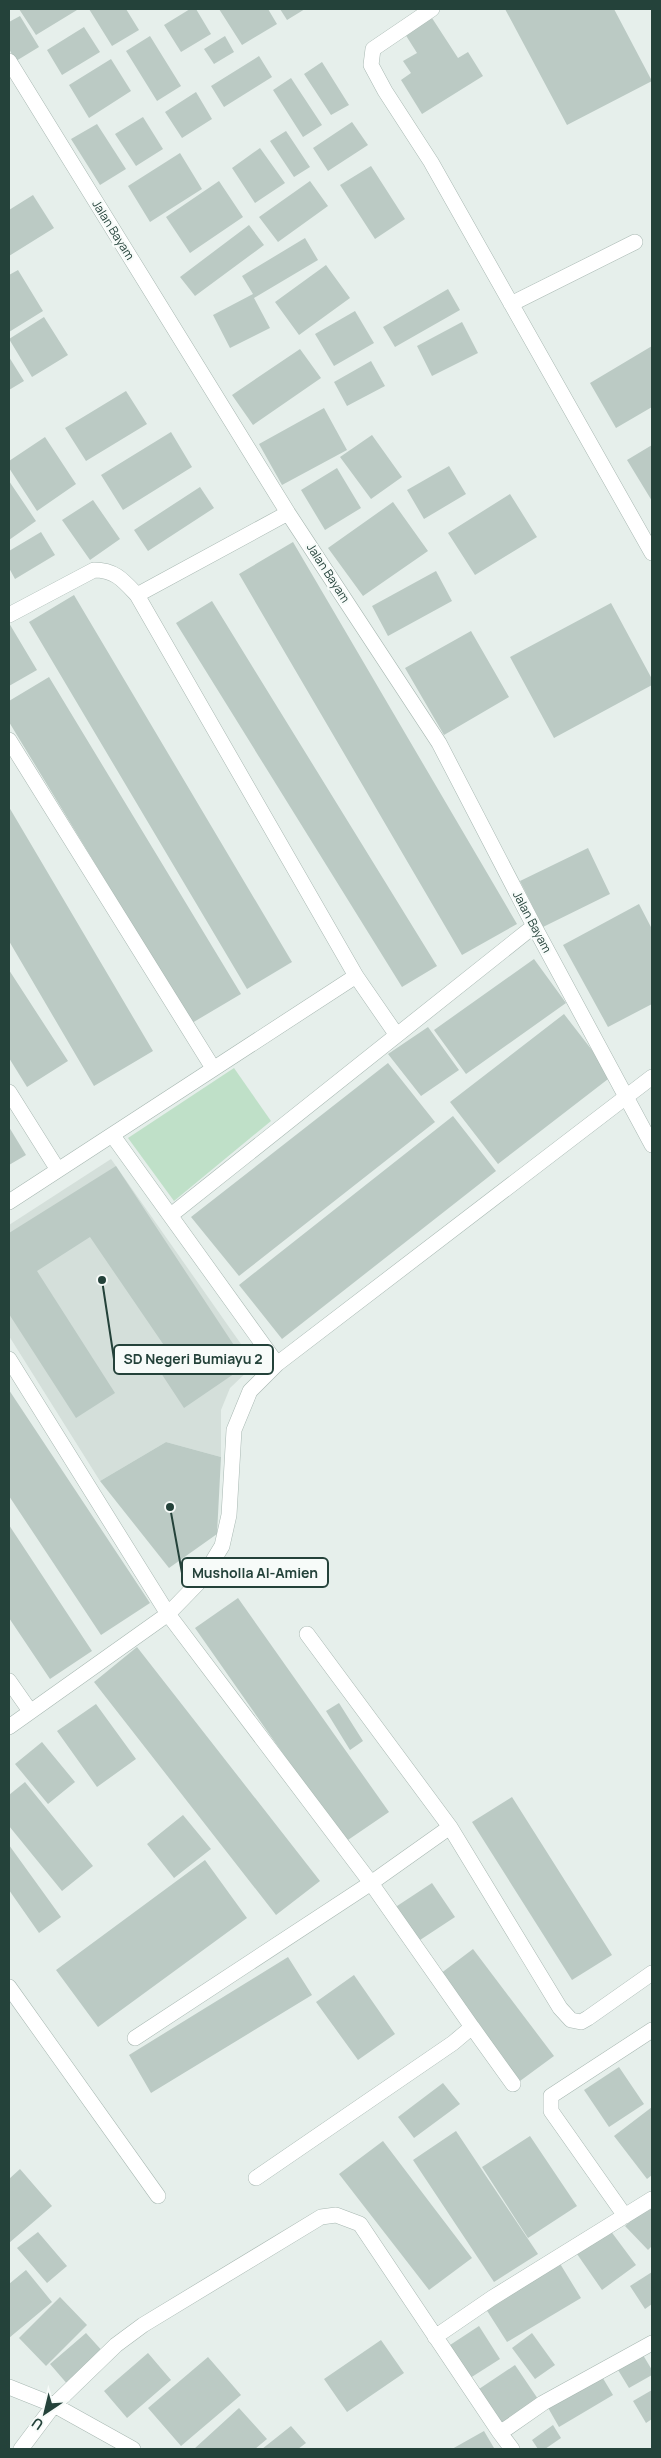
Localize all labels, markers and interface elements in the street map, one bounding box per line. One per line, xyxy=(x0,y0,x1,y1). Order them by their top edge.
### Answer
street label: Jalan Bayam xyxy=(88,196,139,263)
street label: Jalan Bayam xyxy=(303,540,354,606)
street label: Jalan Bayam xyxy=(509,888,556,956)
callout: SD Negeri Bumiayu 2 xyxy=(114,1345,273,1374)
text: SD Negeri Bumiayu 2 xyxy=(123,1349,263,1368)
callout: Musholla Al-Amien xyxy=(182,1558,328,1587)
text: Musholla Al-Amien xyxy=(192,1563,318,1582)
north arrow xyxy=(20,2388,70,2438)
text: U xyxy=(28,2413,47,2435)

